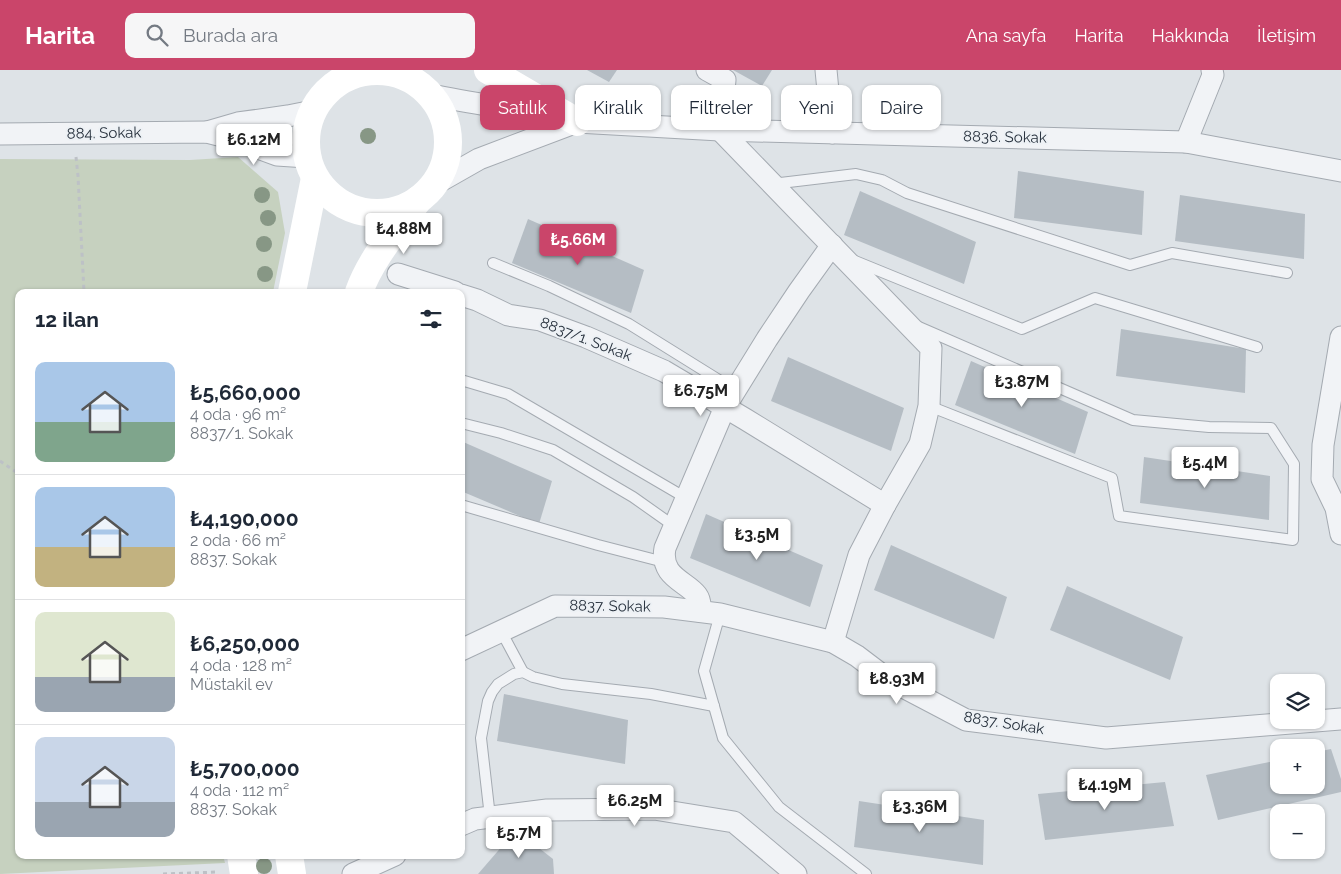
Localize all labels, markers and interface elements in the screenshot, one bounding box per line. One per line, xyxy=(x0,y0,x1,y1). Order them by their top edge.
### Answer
search box xyxy=(125,13,475,58)
text: Harita xyxy=(25,21,95,50)
icon: search xyxy=(143,21,171,49)
text: Burada ara xyxy=(183,24,278,46)
text: Ana sayfa xyxy=(966,25,1046,46)
text: Harita xyxy=(1074,25,1124,46)
text: Hakkında xyxy=(1152,25,1229,46)
text: İletişim xyxy=(1257,25,1316,46)
chip: Satılık xyxy=(480,85,565,130)
chip: Kiralık xyxy=(575,85,661,130)
chip: Filtreler xyxy=(671,85,771,130)
chip: Yeni xyxy=(781,85,852,130)
chip: Daire xyxy=(862,85,941,130)
street label: 884. Sokak xyxy=(66,123,142,143)
pin: ₺6.12M xyxy=(213,124,295,166)
street label: 8836. Sokak xyxy=(963,127,1047,147)
text: ₺6.12M xyxy=(227,130,281,149)
pin: ₺4.88M xyxy=(363,212,445,255)
text: ₺4.88M xyxy=(376,219,432,238)
pin: ₺5.66M xyxy=(537,224,619,266)
text: ₺5.66M xyxy=(550,230,606,249)
icon: filters xyxy=(417,305,445,333)
text: 12 ilan xyxy=(35,307,99,332)
street label: 8837/1. Sokak xyxy=(538,313,634,365)
pin: ₺3.87M xyxy=(981,366,1063,408)
text: ₺3.87M xyxy=(995,372,1049,391)
pin: ₺6.75M xyxy=(660,374,742,417)
text: ₺5,660,000 xyxy=(190,380,301,405)
text: ₺6.75M xyxy=(674,381,728,400)
icon: home xyxy=(75,382,135,442)
text: 4 oda · 96 m² xyxy=(190,405,286,424)
text: 8837/1. Sokak xyxy=(190,424,293,443)
pin: ₺5.4M xyxy=(1170,446,1240,489)
text: ₺5.4M xyxy=(1183,453,1227,472)
text: ₺4,190,000 xyxy=(190,506,299,531)
icon: home xyxy=(75,507,135,567)
pin: ₺3.5M xyxy=(722,518,792,561)
text: ₺3.5M xyxy=(735,525,779,544)
text: 2 oda · 66 m² xyxy=(190,531,286,550)
text: 8837. Sokak xyxy=(190,550,277,569)
street label: 8837. Sokak xyxy=(569,596,651,616)
text: ₺6,250,000 xyxy=(190,631,300,656)
icon: home xyxy=(75,632,135,692)
text: 4 oda · 128 m² xyxy=(190,656,292,675)
pin: ₺8.93M xyxy=(856,662,938,705)
text: ₺8.93M xyxy=(870,669,924,688)
map controls xyxy=(1270,674,1325,859)
button: layers xyxy=(1270,674,1325,729)
text: Müstakil ev xyxy=(190,675,273,694)
street label: 8837. Sokak xyxy=(962,708,1046,738)
button: + xyxy=(1270,739,1325,794)
text: ₺5,700,000 xyxy=(190,756,300,781)
icon: home xyxy=(75,757,135,817)
pin: ₺4.19M xyxy=(1064,768,1146,811)
text: ₺4.19M xyxy=(1078,775,1132,794)
text: 4 oda · 112 m² xyxy=(190,781,289,800)
pin: ₺6.25M xyxy=(594,784,676,827)
pin: ₺3.36M xyxy=(879,790,961,833)
text: ₺6.25M xyxy=(608,791,662,810)
text: ₺3.36M xyxy=(893,797,947,816)
text: 8837. Sokak xyxy=(190,800,277,819)
button: − xyxy=(1270,804,1325,859)
pin: ₺5.7M xyxy=(484,816,554,859)
text: ₺5.7M xyxy=(497,823,541,842)

